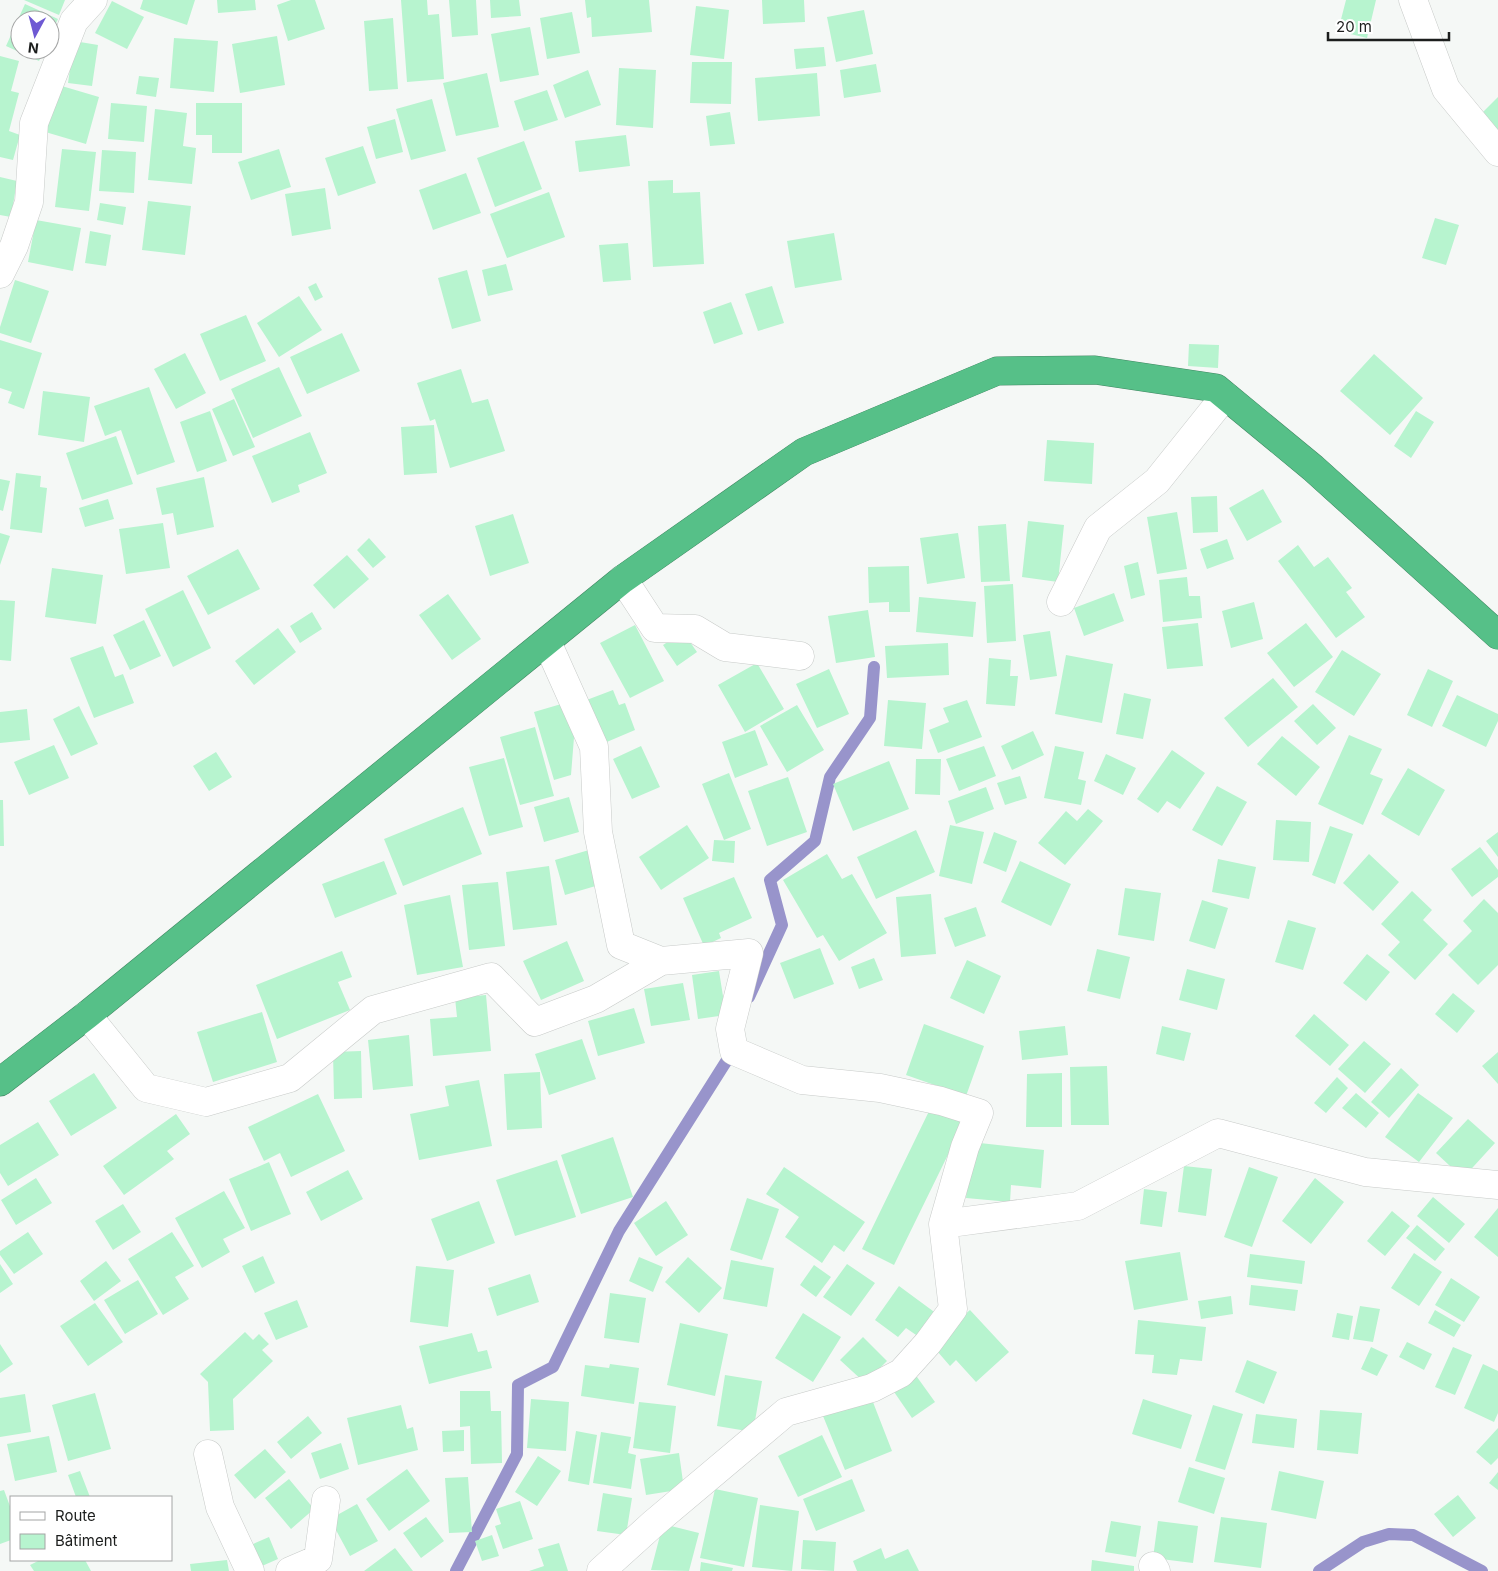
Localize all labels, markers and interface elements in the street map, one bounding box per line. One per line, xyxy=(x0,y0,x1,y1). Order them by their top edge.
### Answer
north arrow xyxy=(10,10,60,60)
scale bar xyxy=(1328,10,1449,42)
text: 20 m xyxy=(1336,17,1372,36)
text: N xyxy=(27,39,40,57)
legend xyxy=(10,1496,172,1561)
text: Route xyxy=(55,1506,96,1525)
text: Bâtiment xyxy=(55,1531,118,1550)

